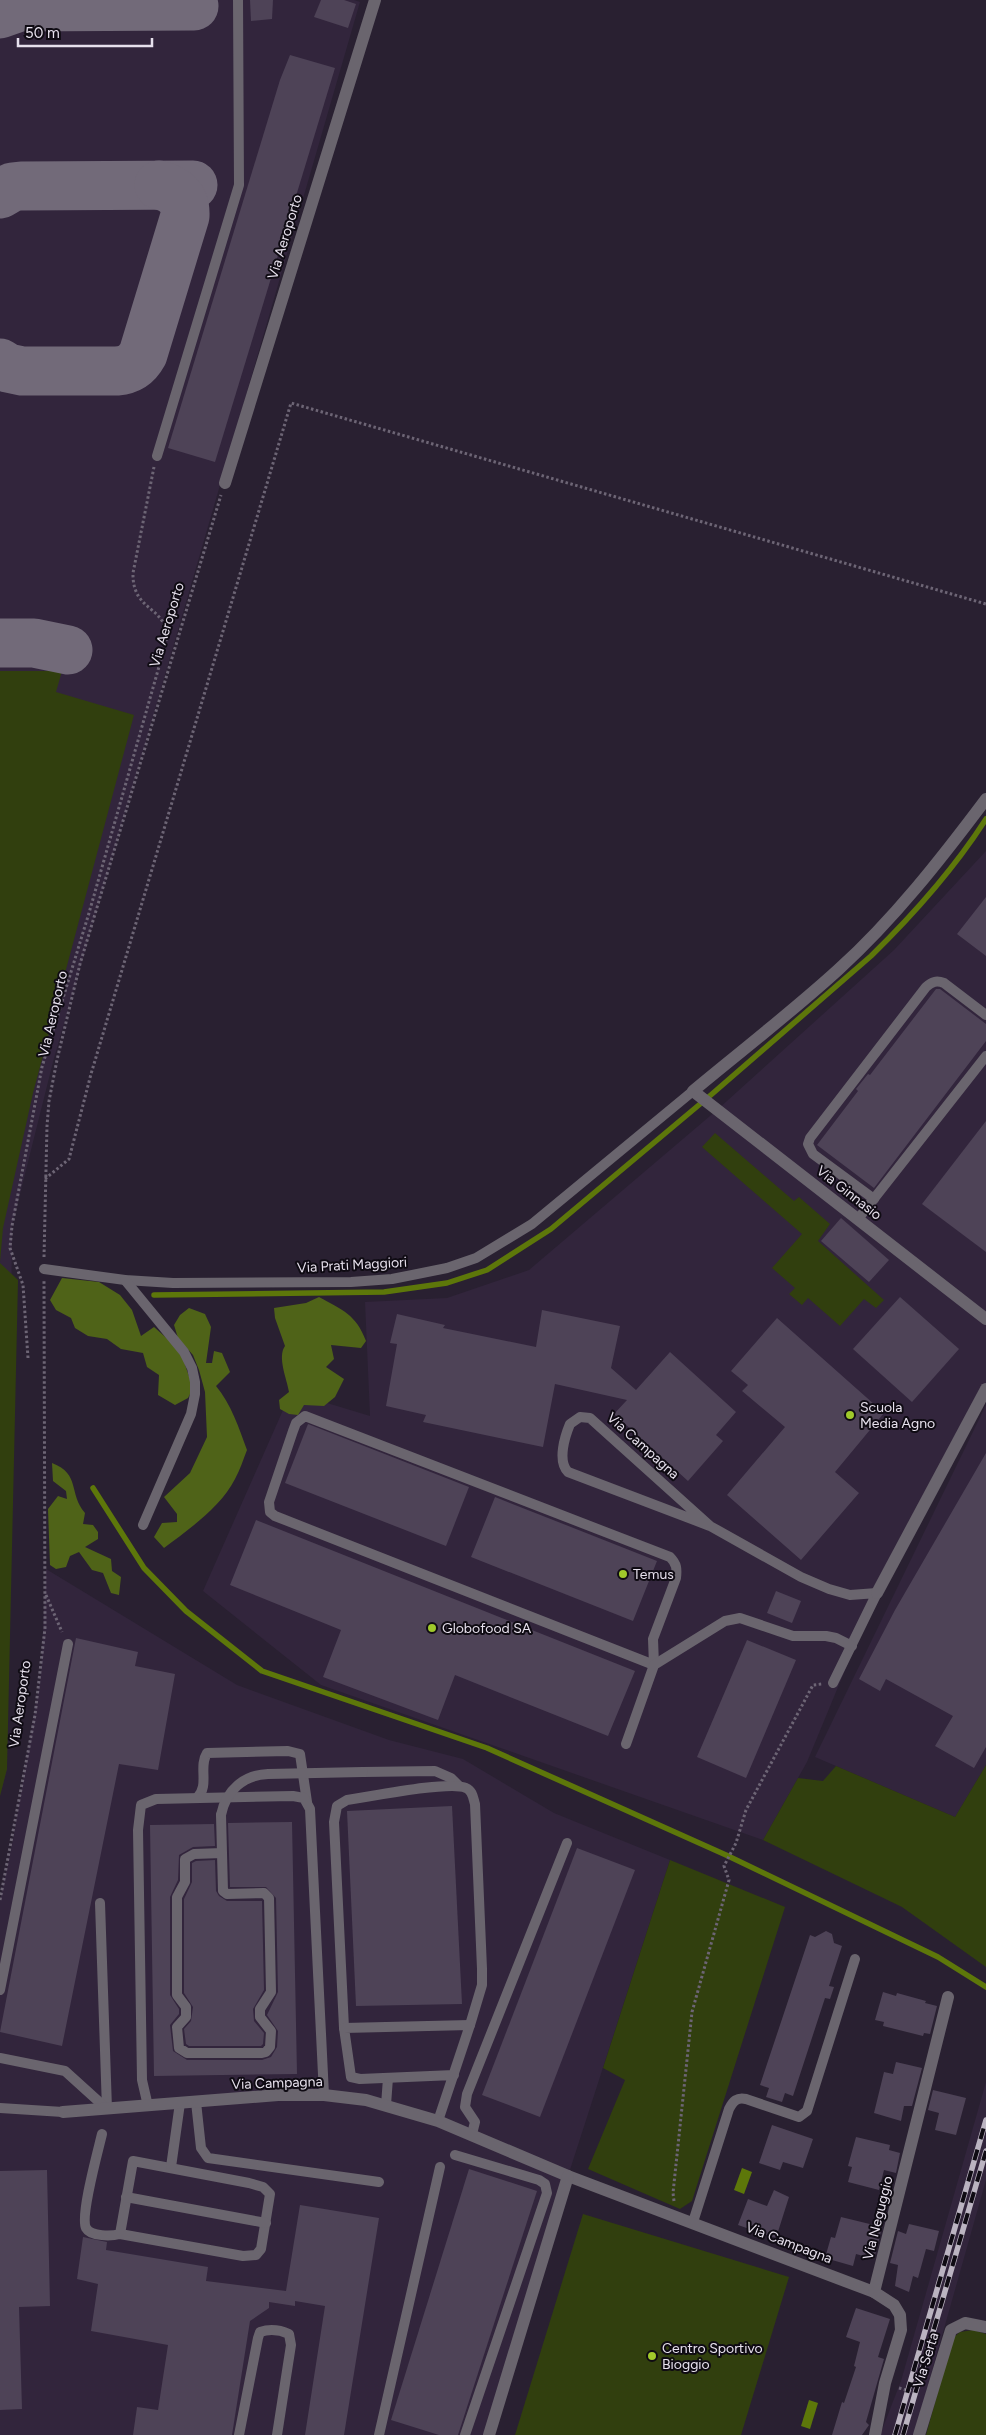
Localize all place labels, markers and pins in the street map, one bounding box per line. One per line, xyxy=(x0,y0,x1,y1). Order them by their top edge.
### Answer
place label: Scuola Media Agno xyxy=(860,1399,935,1432)
marker: Scuola Media Agno xyxy=(844,1409,856,1421)
place label: Temus xyxy=(633,1566,674,1583)
marker: Temus xyxy=(617,1568,629,1580)
place label: Globofood SA xyxy=(442,1620,532,1637)
marker: Globofood SA xyxy=(426,1622,438,1634)
place label: Centro Sportivo Bioggio xyxy=(662,2340,763,2373)
marker: Centro Sportivo Bioggio xyxy=(646,2350,658,2362)

